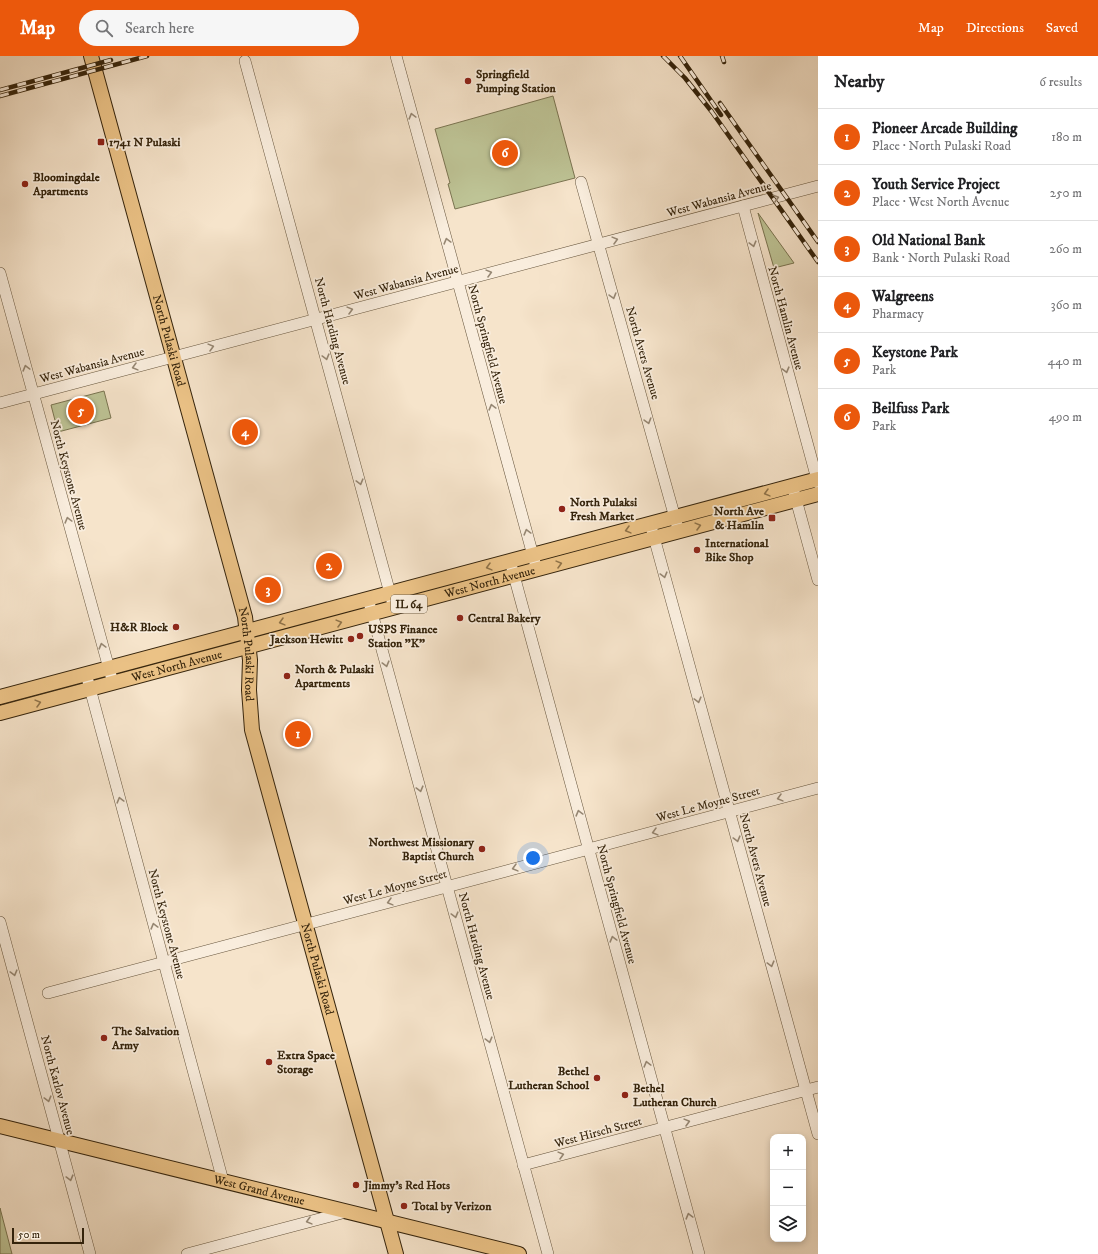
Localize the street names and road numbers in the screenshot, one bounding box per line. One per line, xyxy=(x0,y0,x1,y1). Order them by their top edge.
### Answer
street label: West Wabansia Avenue xyxy=(664,178,773,221)
street label: West Wabansia Avenue xyxy=(351,261,460,304)
street label: North Hamlin Avenue xyxy=(764,265,807,372)
street label: North Harding Avenue xyxy=(311,276,354,386)
street label: North Springfield Avenue xyxy=(464,283,511,406)
street label: North Pulaski Road xyxy=(149,293,188,388)
street label: North Avers Avenue xyxy=(622,305,663,401)
street label: West Wabansia Avenue xyxy=(37,344,146,387)
street label: North Keystone Avenue xyxy=(47,418,90,532)
street label: West North Avenue xyxy=(442,563,537,602)
road number: IL 64 xyxy=(391,595,427,613)
street label: North Pulaski Road xyxy=(235,605,257,702)
street label: West North Avenue xyxy=(129,647,224,686)
street label: West Le Moyne Street xyxy=(654,783,762,826)
street label: North Avers Avenue xyxy=(736,812,775,908)
street label: North Springfield Avenue xyxy=(593,843,640,966)
street label: West Le Moyne Street xyxy=(341,866,449,909)
street label: North Keystone Avenue xyxy=(145,867,188,981)
street label: North Harding Avenue xyxy=(455,891,498,1001)
street label: North Pulaski Road xyxy=(297,921,337,1017)
street label: North Karlov Avenue xyxy=(37,1034,78,1137)
street label: West Hirsch Street xyxy=(552,1114,644,1152)
street label: West Grand Avenue xyxy=(211,1172,306,1209)

